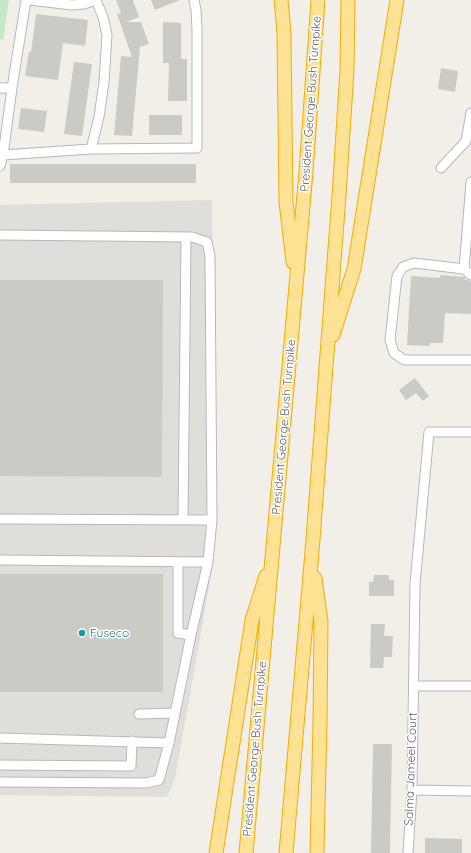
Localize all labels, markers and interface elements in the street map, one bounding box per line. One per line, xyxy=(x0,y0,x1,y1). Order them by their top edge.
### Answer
street label: President George Bush Turnpike xyxy=(298,16,324,192)
street label: President George Bush Turnpike xyxy=(269,339,299,515)
place label: Fuseco xyxy=(90,626,129,640)
marker: Fuseco xyxy=(77,628,87,638)
street label: President George Bush Turnpike xyxy=(240,661,270,837)
street label: Salma Jameel Court xyxy=(402,712,420,826)

